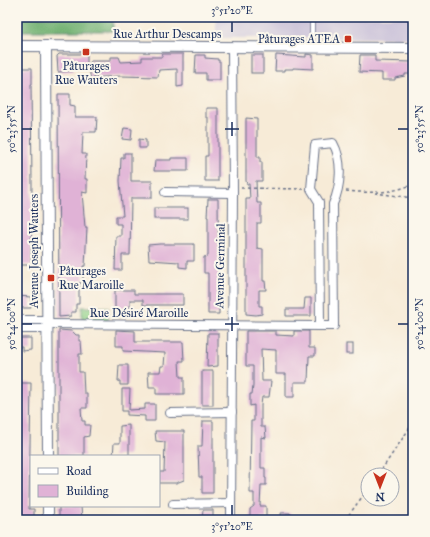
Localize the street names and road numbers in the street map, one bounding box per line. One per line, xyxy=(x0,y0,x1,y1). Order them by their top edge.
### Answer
street label: Rue Arthur Descamps xyxy=(113,27,221,41)
street label: Avenue Joseph Wauters xyxy=(27,194,42,309)
street label: Avenue Germinal xyxy=(212,223,228,310)
street label: Rue Désiré Maroille xyxy=(89,306,189,320)

